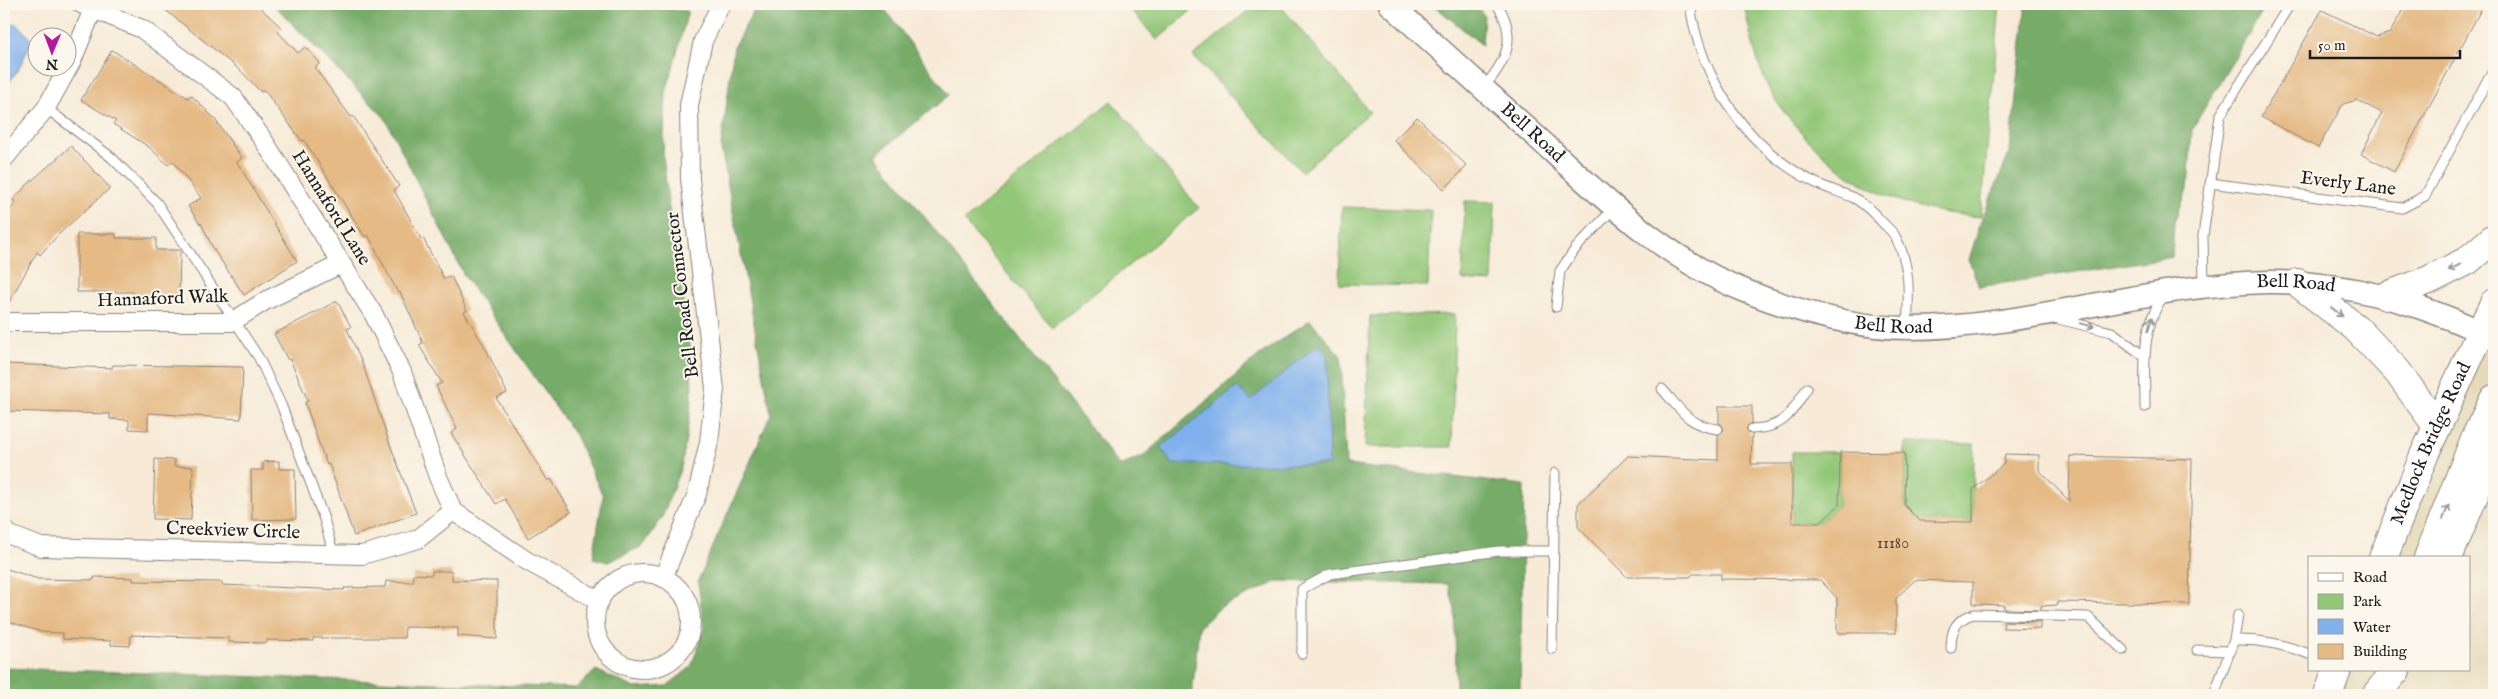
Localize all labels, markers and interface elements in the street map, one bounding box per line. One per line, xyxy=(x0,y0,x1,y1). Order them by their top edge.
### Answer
north arrow xyxy=(28,28,78,78)
scale bar xyxy=(2310,28,2460,60)
text: 50 m xyxy=(2318,36,2346,55)
text: N xyxy=(46,55,59,73)
street label: Bell Road xyxy=(1495,98,1570,169)
street label: Hannaford Lane xyxy=(286,146,376,270)
street label: Everly Lane xyxy=(2299,166,2397,202)
street label: Bell Road Connector xyxy=(661,210,705,380)
one-way arrow xyxy=(2448,262,2463,272)
street label: Bell Road xyxy=(2256,270,2338,299)
street label: Hannaford Walk xyxy=(97,285,230,313)
one-way arrow xyxy=(2330,307,2344,317)
street label: Bell Road xyxy=(1852,311,1934,340)
one-way arrow xyxy=(2146,316,2156,332)
one-way arrow xyxy=(2078,321,2094,330)
street label: Medlock Bridge Road xyxy=(2385,358,2477,529)
one-way arrow xyxy=(2442,505,2451,521)
street label: Creekview Circle xyxy=(165,517,301,545)
house number: 11180 xyxy=(1877,534,1909,554)
legend xyxy=(2308,556,2470,672)
text: Road xyxy=(2353,568,2388,587)
text: Park xyxy=(2353,592,2383,611)
text: Water xyxy=(2353,618,2391,637)
text: Building xyxy=(2353,642,2408,661)

